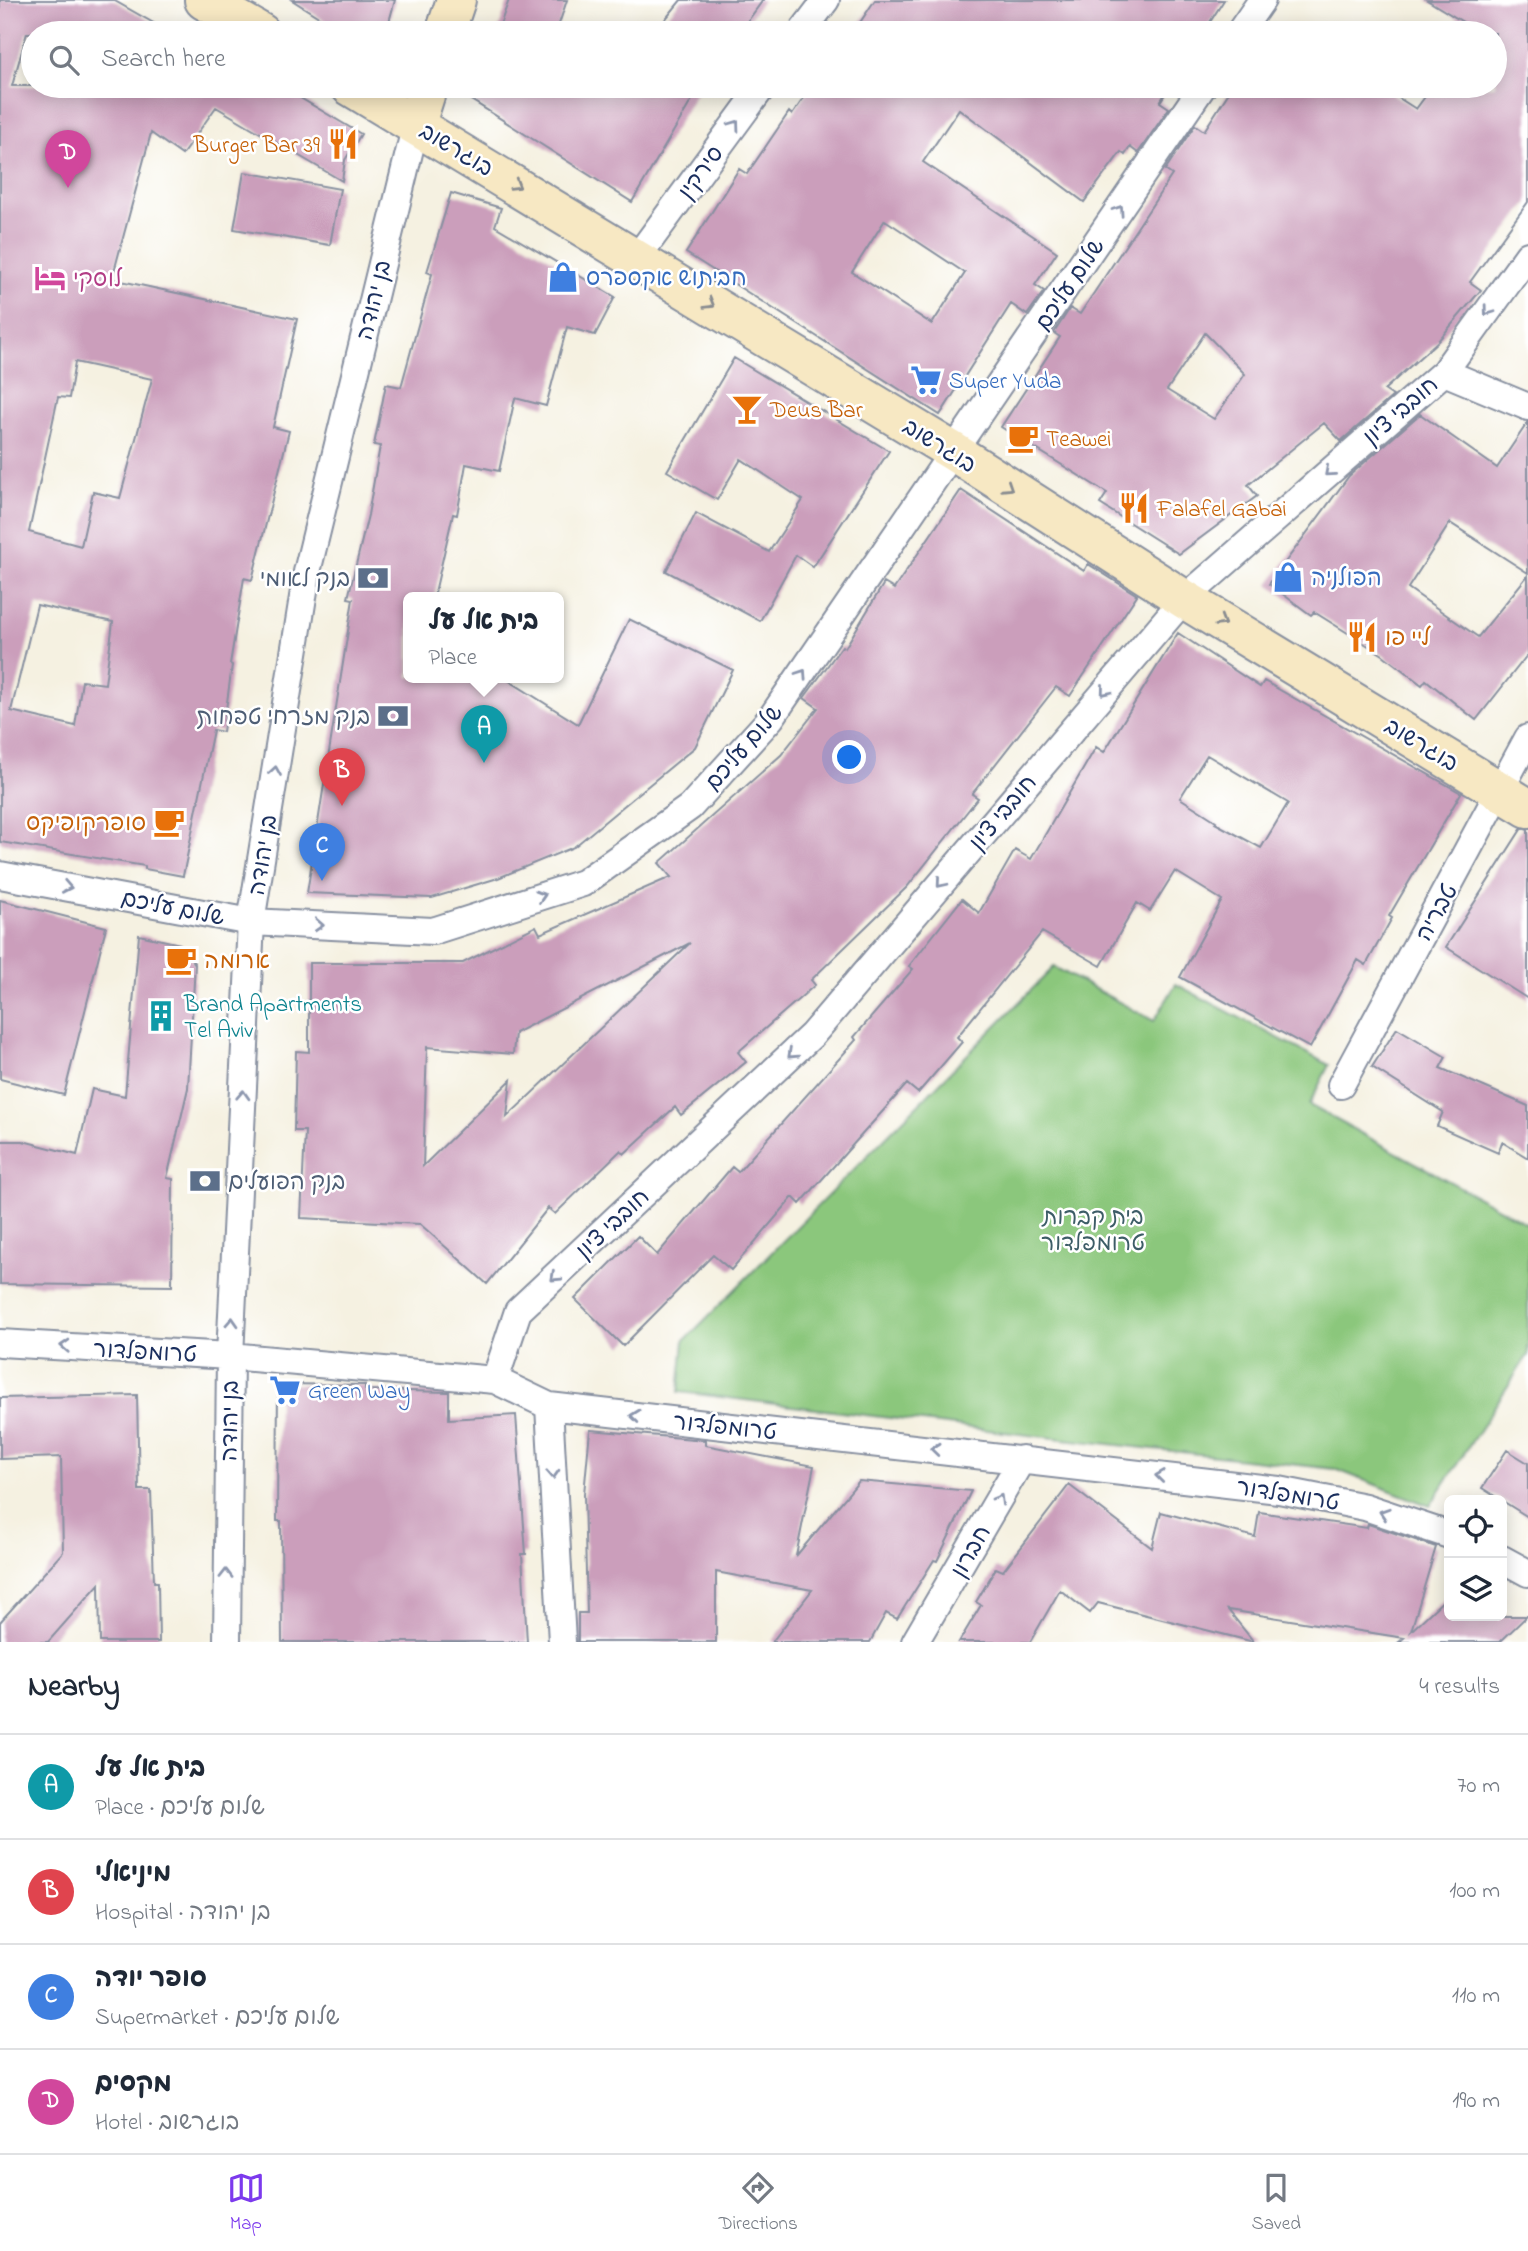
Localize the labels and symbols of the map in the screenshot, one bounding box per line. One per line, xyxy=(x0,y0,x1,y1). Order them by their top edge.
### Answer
street label: בוגרשוב xyxy=(413,116,499,186)
one-way arrow xyxy=(726,120,739,133)
restaurant icon: Burger Bar 39 xyxy=(326,127,360,161)
pin: D xyxy=(45,130,91,188)
place label: Burger Bar 39 xyxy=(193,130,320,164)
street label: סירקין xyxy=(671,140,733,207)
one-way arrow xyxy=(508,177,521,190)
one-way arrow xyxy=(1111,205,1123,218)
street label: שלום עליכם xyxy=(1028,233,1114,338)
street label: בן יהודה xyxy=(350,257,401,344)
shop icon: חביתוש אקספרס xyxy=(546,260,580,294)
hotel icon: לוסקי xyxy=(33,261,67,295)
place label: חביתוש אקספרס xyxy=(586,263,747,296)
place label: לוסקי xyxy=(73,264,123,297)
one-way arrow xyxy=(703,295,716,308)
one-way arrow xyxy=(1484,303,1496,315)
supermarket icon: Super Yuda xyxy=(909,363,943,397)
place label: Super Yuda xyxy=(949,366,1062,399)
street label: חובבי ציון xyxy=(1357,370,1447,454)
bar icon: Deus Bar xyxy=(730,392,764,426)
place label: Deus Bar xyxy=(769,395,864,428)
street label: בוגרשוב xyxy=(896,412,982,483)
cafe icon: Teawei xyxy=(1006,421,1040,455)
place label: Teawei xyxy=(1046,424,1111,457)
one-way arrow xyxy=(1324,464,1337,476)
one-way arrow xyxy=(1001,479,1014,492)
restaurant icon: Falafel Gabai xyxy=(1117,491,1151,525)
place label: Falafel Gabai xyxy=(1156,494,1287,527)
shop icon: הפולניה xyxy=(1271,560,1305,594)
bank icon: בנק לאומי xyxy=(356,561,390,595)
place label: הפולניה xyxy=(1311,563,1382,596)
place label: בנק לאומי xyxy=(260,564,350,597)
one-way arrow xyxy=(1214,614,1227,627)
restaurant icon: ליי פו xyxy=(1345,620,1379,654)
place label: ליי פו xyxy=(1385,623,1431,656)
one-way arrow xyxy=(794,668,807,681)
one-way arrow xyxy=(1101,683,1113,696)
street label: שלום עליכם xyxy=(698,698,792,799)
bank icon: בנק מזרחי טפחות xyxy=(376,699,410,733)
place label: בנק מזרחי טפחות xyxy=(196,702,370,735)
pin: A xyxy=(461,705,507,763)
street label: בוגרשוב xyxy=(1378,711,1464,781)
your location xyxy=(832,740,866,774)
pin: B xyxy=(319,748,365,806)
one-way arrow xyxy=(267,765,282,777)
street label: חובבי ציון xyxy=(962,768,1046,859)
cafe icon: סופרקופיקס xyxy=(152,805,186,839)
place label: סופרקופיקס xyxy=(26,808,146,841)
street label: בן יהודה xyxy=(242,813,287,898)
pin: C xyxy=(299,823,345,881)
one-way arrow xyxy=(937,874,949,887)
street label: טבריה xyxy=(1409,878,1468,948)
one-way arrow xyxy=(61,879,73,894)
street label: שלום עליכם xyxy=(118,883,227,936)
one-way arrow xyxy=(535,890,547,905)
one-way arrow xyxy=(314,918,325,933)
cafe icon: ארומה xyxy=(164,943,198,977)
place label: ארומה xyxy=(204,946,270,979)
place label: Brand Apartments Tel Aviv xyxy=(183,989,362,1048)
building icon: Brand Apartments Tel Aviv xyxy=(144,999,178,1033)
one-way arrow xyxy=(787,1045,800,1058)
one-way arrow xyxy=(235,1089,250,1100)
bank icon: בנק הפועלים xyxy=(188,1164,222,1198)
place label: בנק הפועלים xyxy=(228,1167,345,1200)
street label: חובבי ציון xyxy=(569,1182,658,1268)
park label: בית קברות טרומפלדור xyxy=(1040,1202,1145,1261)
one-way arrow xyxy=(550,1268,563,1281)
one-way arrow xyxy=(225,1316,240,1327)
street label: טרומפלדור xyxy=(92,1334,198,1373)
one-way arrow xyxy=(59,1339,70,1354)
supermarket icon: Green Way xyxy=(268,1373,302,1407)
place label: Green Way xyxy=(308,1376,410,1411)
street label: בן יהודה xyxy=(214,1380,249,1462)
street label: טרומפלדור xyxy=(671,1407,778,1450)
one-way arrow xyxy=(630,1408,641,1423)
one-way arrow xyxy=(929,1442,940,1457)
one-way arrow xyxy=(1155,1468,1166,1483)
one-way arrow xyxy=(545,1469,560,1480)
street label: טרומפלדור xyxy=(1234,1472,1342,1521)
one-way arrow xyxy=(991,1493,1004,1506)
one-way arrow xyxy=(1379,1507,1391,1522)
street label: חברון xyxy=(944,1520,1000,1585)
one-way arrow xyxy=(218,1568,234,1579)

